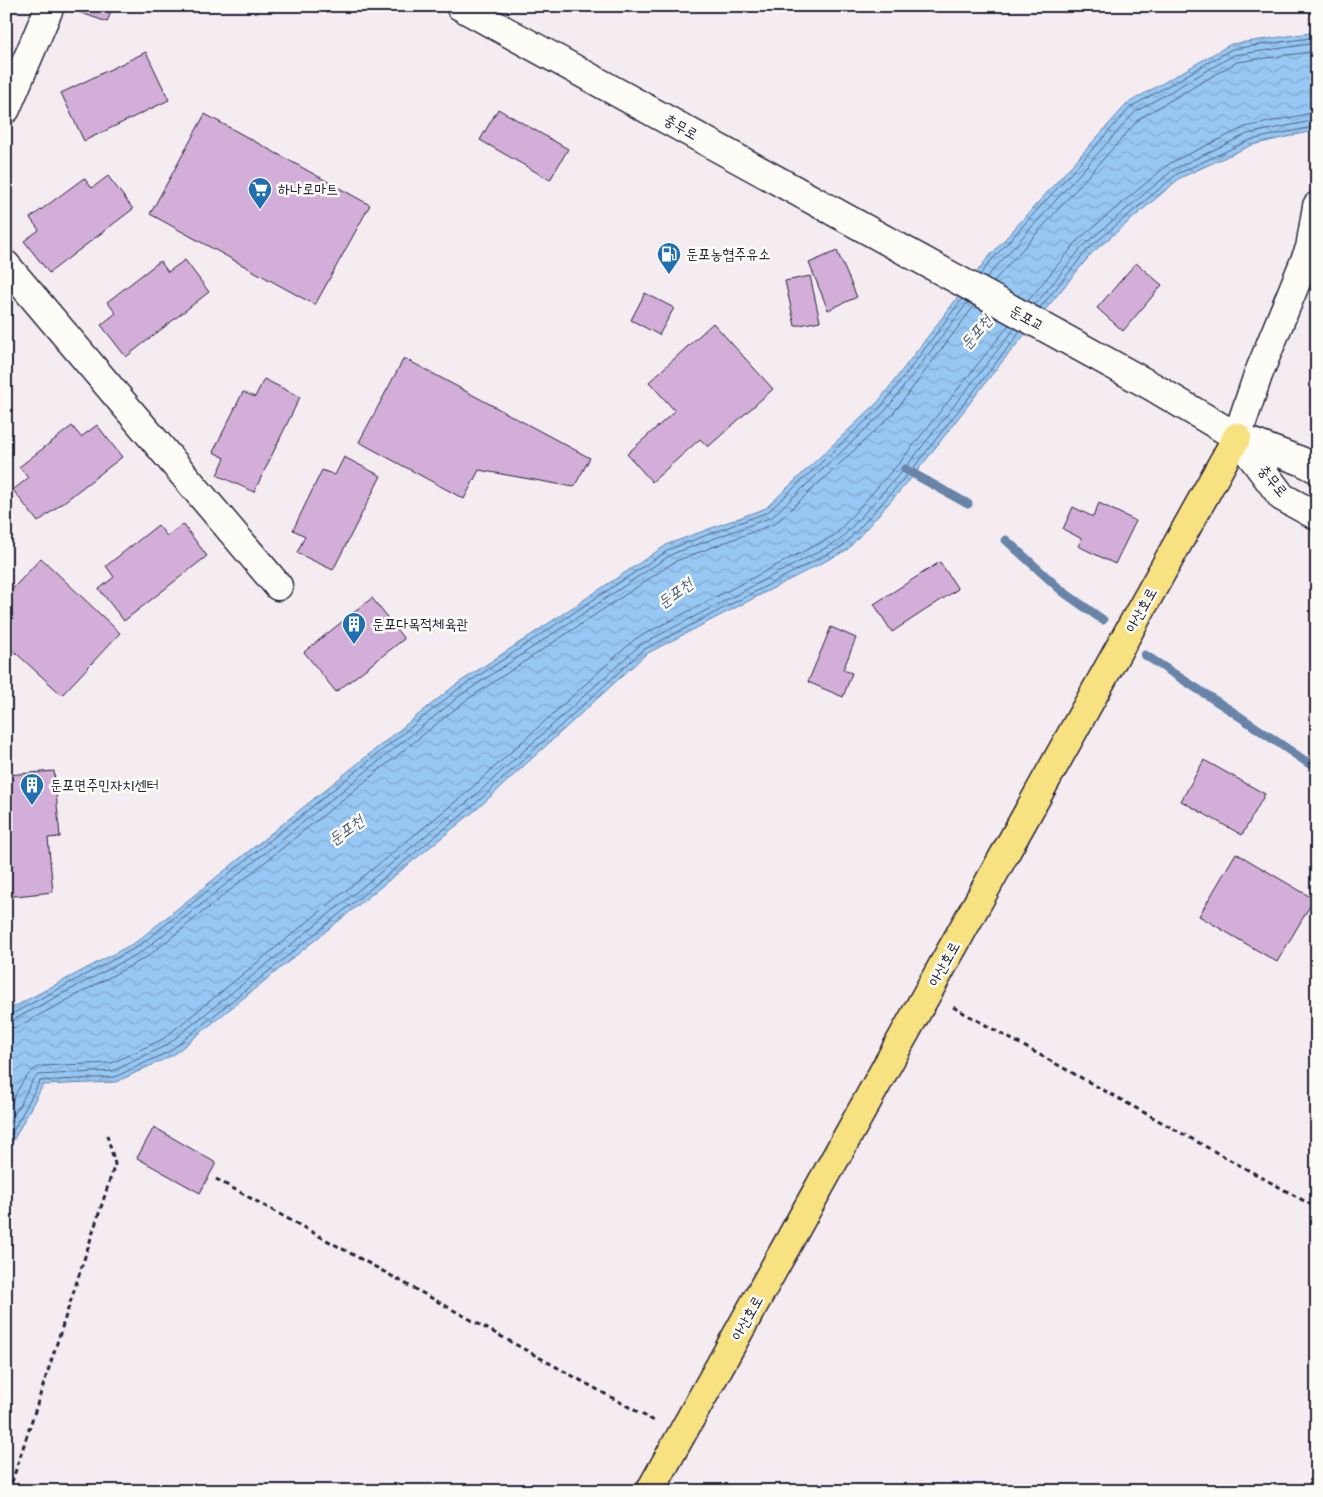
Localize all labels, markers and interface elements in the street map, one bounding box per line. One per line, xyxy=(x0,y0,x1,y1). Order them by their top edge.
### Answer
street label: 충무로 xyxy=(659,107,703,147)
supermarket icon: 하나로마트 xyxy=(247,176,273,210)
place label: 하나로마트 xyxy=(278,176,338,202)
fuel station icon: 둔포농협주유소 xyxy=(656,241,682,275)
place label: 둔포농협주유소 xyxy=(686,241,771,267)
street label: 둔포교 xyxy=(1005,298,1049,338)
water label: 둔포천 xyxy=(952,306,1001,356)
street label: 충무로 xyxy=(1251,459,1295,503)
water label: 둔포천 xyxy=(651,569,701,616)
street label: 아산호로 xyxy=(1118,583,1164,637)
building icon: 둔포다목적체육관 xyxy=(341,611,367,645)
place label: 둔포다목적체육관 xyxy=(372,611,469,637)
building icon: 둔포면주민자치센터 xyxy=(19,772,45,806)
place label: 둔포면주민자치센터 xyxy=(50,772,159,798)
water label: 둔포천 xyxy=(322,806,372,853)
street label: 아산호로 xyxy=(921,937,967,991)
street label: 아산호로 xyxy=(724,1291,770,1345)

